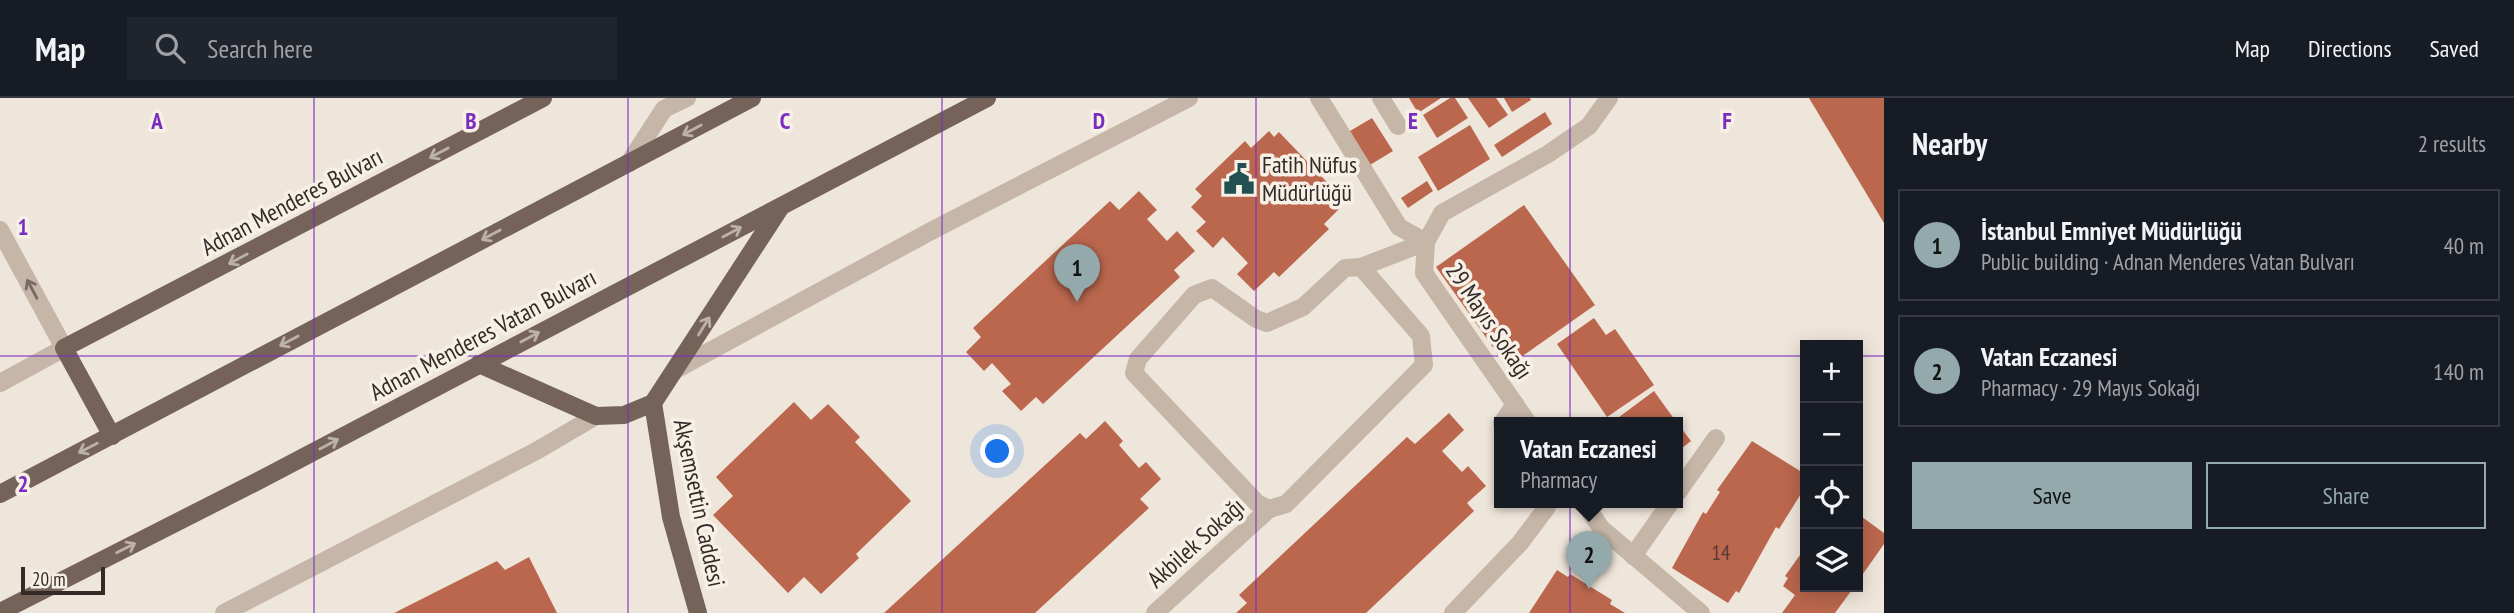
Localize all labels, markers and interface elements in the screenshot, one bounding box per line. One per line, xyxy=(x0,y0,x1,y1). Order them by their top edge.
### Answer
search box xyxy=(127,17,617,80)
text: Map xyxy=(35,27,85,70)
icon: search xyxy=(151,29,189,67)
text: Search here xyxy=(207,32,313,65)
text: Map xyxy=(2235,33,2270,64)
text: Directions xyxy=(2308,33,2392,64)
text: Saved xyxy=(2430,33,2479,64)
text: A xyxy=(150,106,163,135)
text: B xyxy=(465,106,477,135)
text: C xyxy=(780,106,791,135)
text: D xyxy=(1093,106,1105,135)
text: E xyxy=(1408,106,1418,135)
text: F xyxy=(1722,106,1732,135)
one-way arrow xyxy=(682,123,703,137)
text: Nearby xyxy=(1912,124,1987,163)
text: 2 results xyxy=(2418,129,2486,158)
street label: Adnan Menderes Bulvarı xyxy=(196,141,388,262)
one-way arrow xyxy=(429,146,450,160)
place label: Fatih Nüfus Müdürlüğü xyxy=(1262,149,1357,208)
public building icon: Fatih Nüfus Müdürlüğü xyxy=(1222,162,1256,196)
text: 1 xyxy=(18,212,29,241)
text: İstanbul Emniyet Müdürlüğü xyxy=(1981,214,2242,247)
one-way arrow xyxy=(721,225,742,238)
one-way arrow xyxy=(481,229,501,243)
text: 1 xyxy=(1932,231,1943,260)
text: 40 m xyxy=(2443,231,2484,260)
pin: 1 xyxy=(1054,244,1100,302)
text: Public building · Adnan Menderes Vatan Bulvarı xyxy=(1981,247,2355,276)
one-way arrow xyxy=(228,252,248,266)
street label: 29 Mayıs Sokağı xyxy=(1439,256,1540,385)
street label: Adnan Menderes Vatan Bulvarı xyxy=(364,262,601,407)
one-way arrow xyxy=(25,279,38,300)
one-way arrow xyxy=(697,316,711,336)
one-way arrow xyxy=(519,330,540,344)
one-way arrow xyxy=(279,335,300,348)
map controls xyxy=(1800,340,1863,592)
button: + xyxy=(1800,340,1863,403)
text: Vatan Eczanesi xyxy=(1981,340,2117,373)
text: 2 xyxy=(1932,357,1943,386)
text: 140 m xyxy=(2433,357,2484,386)
text: Pharmacy · 29 Mayıs Sokağı xyxy=(1981,373,2200,402)
button: − xyxy=(1800,403,1863,466)
street label: Akşemsettin Caddesi xyxy=(667,416,732,590)
popup xyxy=(1494,417,1683,508)
text: Vatan Eczanesi xyxy=(1520,432,1657,465)
your location xyxy=(980,434,1014,468)
one-way arrow xyxy=(318,436,339,450)
one-way arrow xyxy=(78,442,99,455)
button: Save xyxy=(1912,462,2192,529)
button: Share xyxy=(2206,462,2486,529)
text: Pharmacy xyxy=(1520,465,1597,494)
button: locate xyxy=(1800,466,1863,529)
text: 2 xyxy=(18,469,29,498)
street label: Akbilek Sokağı xyxy=(1140,491,1251,595)
button: layers xyxy=(1800,529,1863,592)
pin: 2 xyxy=(1566,531,1612,589)
house number: 14 xyxy=(1712,539,1731,566)
one-way arrow xyxy=(116,540,136,554)
scale bar xyxy=(21,564,105,596)
text: 20 m xyxy=(32,567,66,591)

